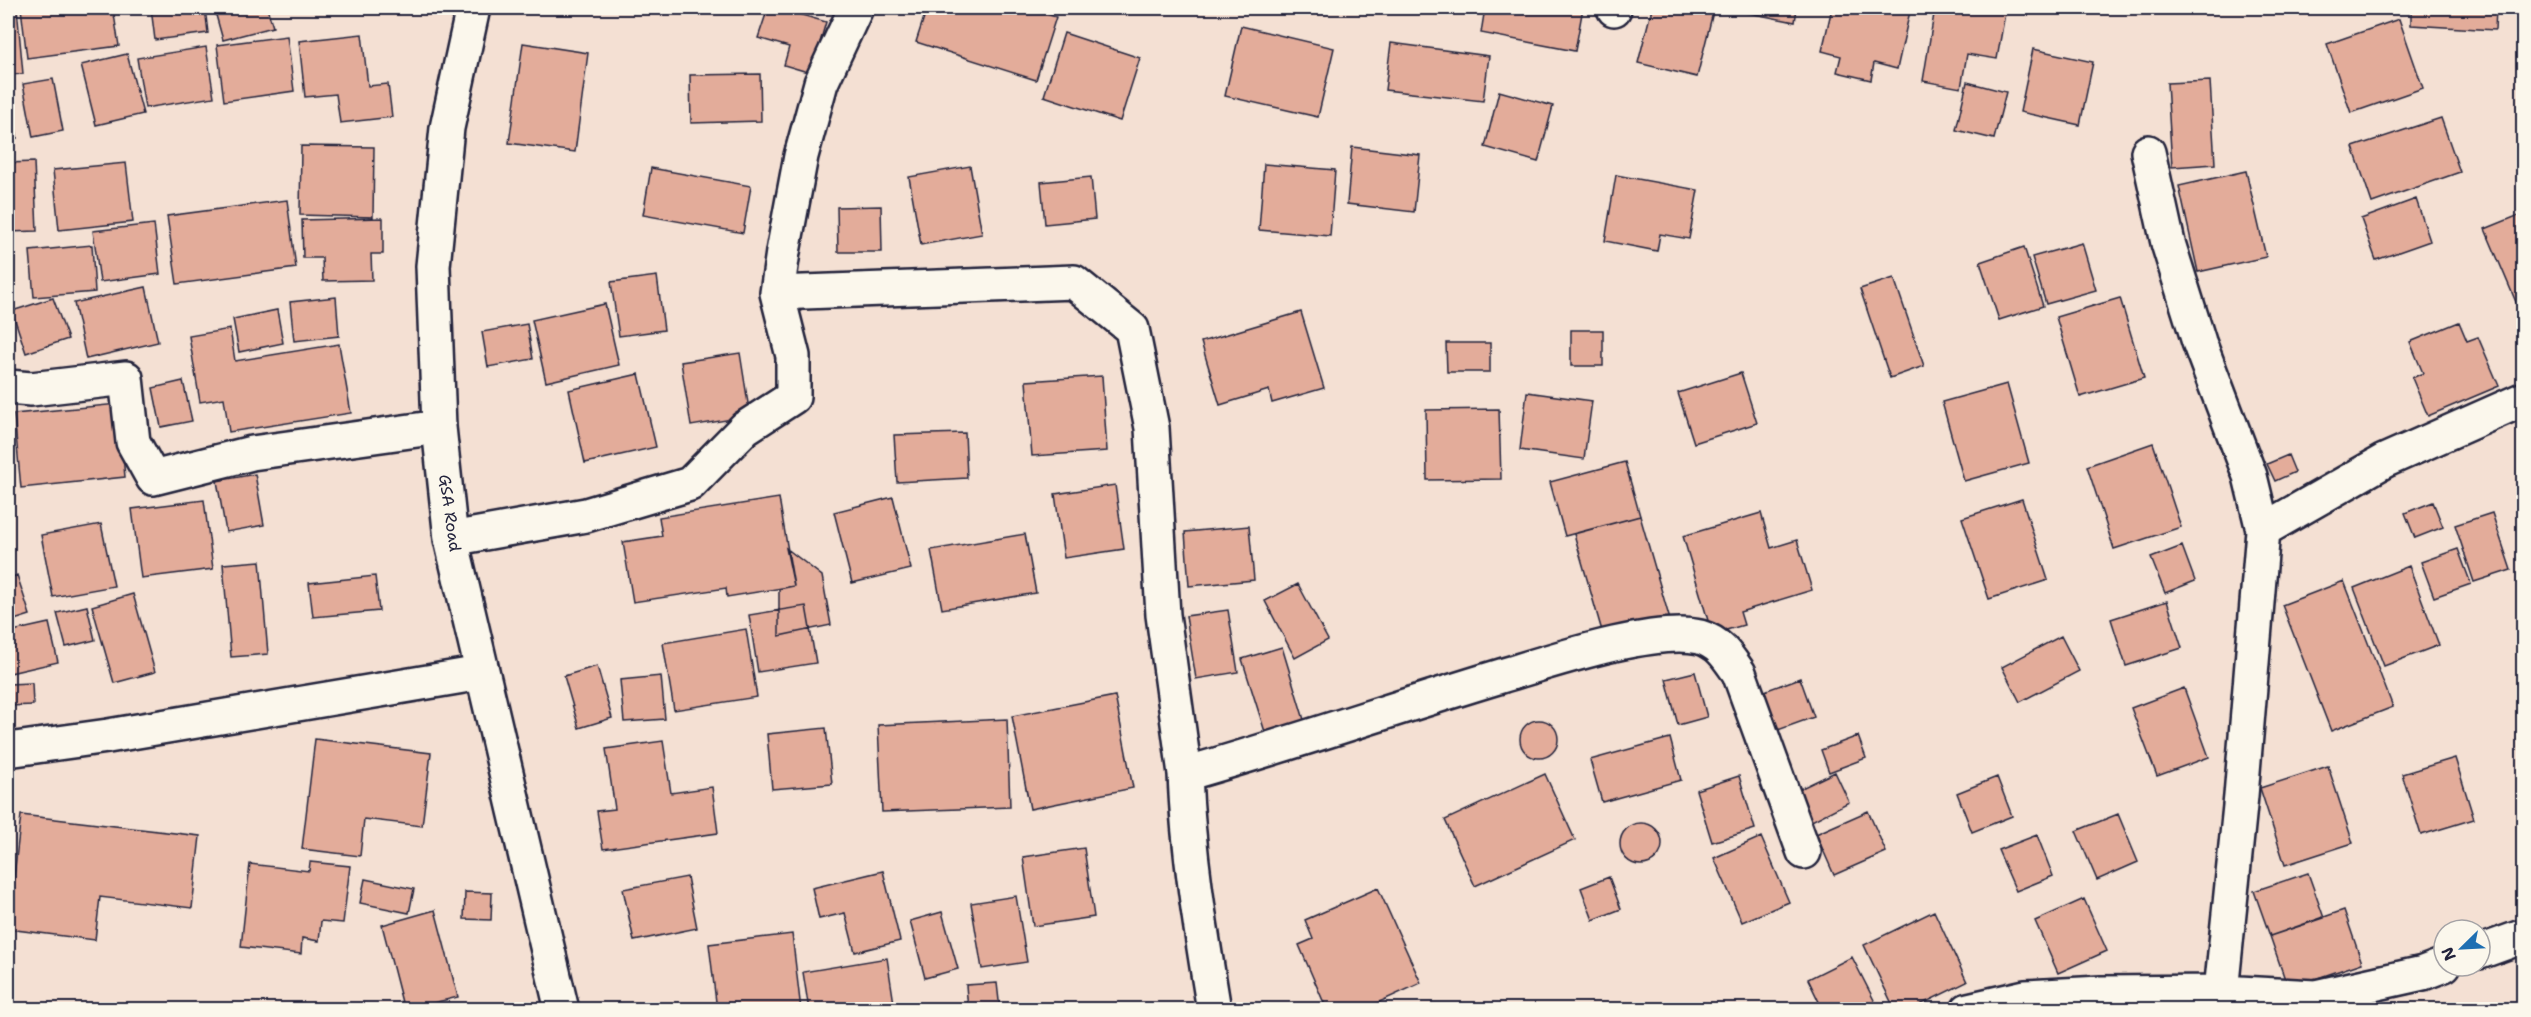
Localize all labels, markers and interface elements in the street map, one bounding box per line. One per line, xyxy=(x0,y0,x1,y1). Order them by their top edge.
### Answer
street label: GSA Road xyxy=(434,473,466,553)
north arrow xyxy=(2432,918,2492,978)
text: N xyxy=(2437,944,2461,964)

